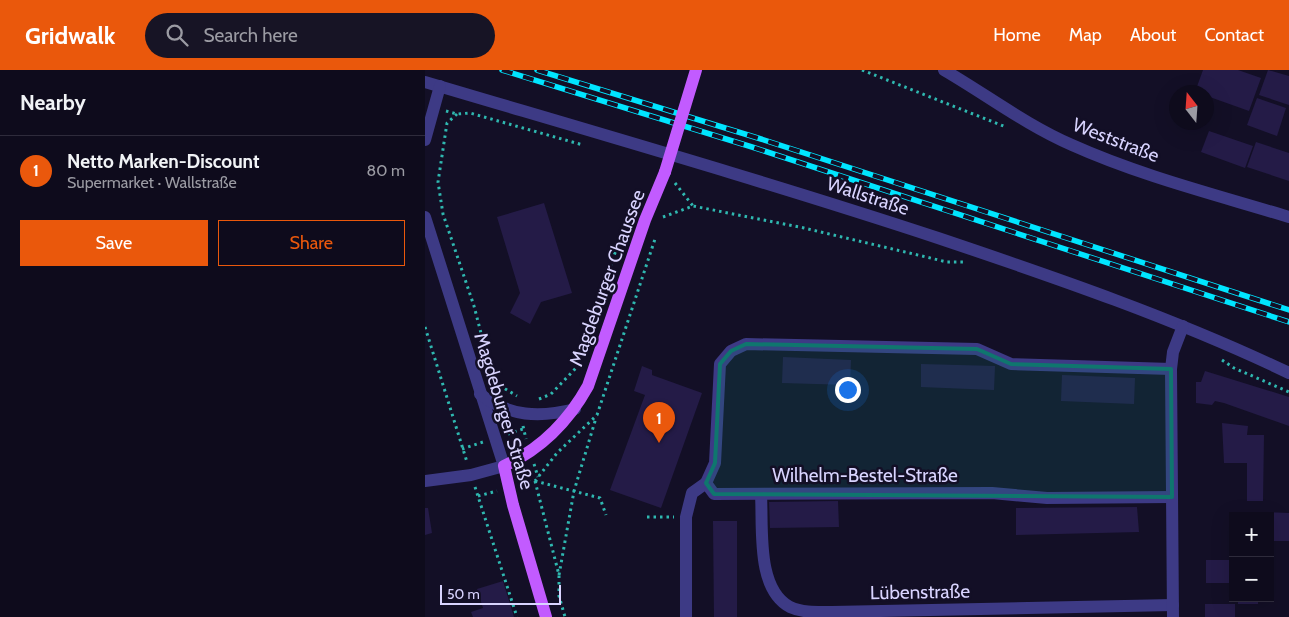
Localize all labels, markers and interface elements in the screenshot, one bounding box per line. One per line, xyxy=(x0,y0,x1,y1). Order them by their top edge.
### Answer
search box xyxy=(145,13,495,58)
text: Gridwalk xyxy=(25,21,115,50)
icon: search xyxy=(163,21,191,49)
text: Search here xyxy=(203,24,298,47)
text: Home xyxy=(993,24,1041,46)
text: Map xyxy=(1069,24,1102,46)
text: About xyxy=(1130,24,1176,46)
text: Contact xyxy=(1204,24,1264,46)
north arrow xyxy=(1169,85,1214,130)
text: Nearby xyxy=(20,90,86,115)
street label: Weststraße xyxy=(1069,113,1163,167)
text: Netto Marken-Discount xyxy=(67,150,260,173)
text: 1 xyxy=(33,161,39,180)
text: 80 m xyxy=(367,161,405,180)
street label: Wallstraße xyxy=(824,172,912,220)
text: Supermarket · Wallstraße xyxy=(67,173,237,192)
street label: Magdeburger Chaussee xyxy=(564,186,650,369)
button: Save xyxy=(20,220,208,266)
button: Share xyxy=(218,220,405,266)
street label: Magdeburger Straße xyxy=(469,330,539,492)
your location xyxy=(835,377,861,403)
pin: 1 xyxy=(643,402,675,443)
street label: Wilhelm-Bestel-Straße xyxy=(772,464,958,487)
map controls xyxy=(1229,512,1274,602)
button: + xyxy=(1229,512,1274,557)
button: − xyxy=(1229,557,1274,602)
street label: Lübenstraße xyxy=(870,580,971,604)
scale bar xyxy=(440,582,561,605)
text: 50 m xyxy=(447,585,480,603)

